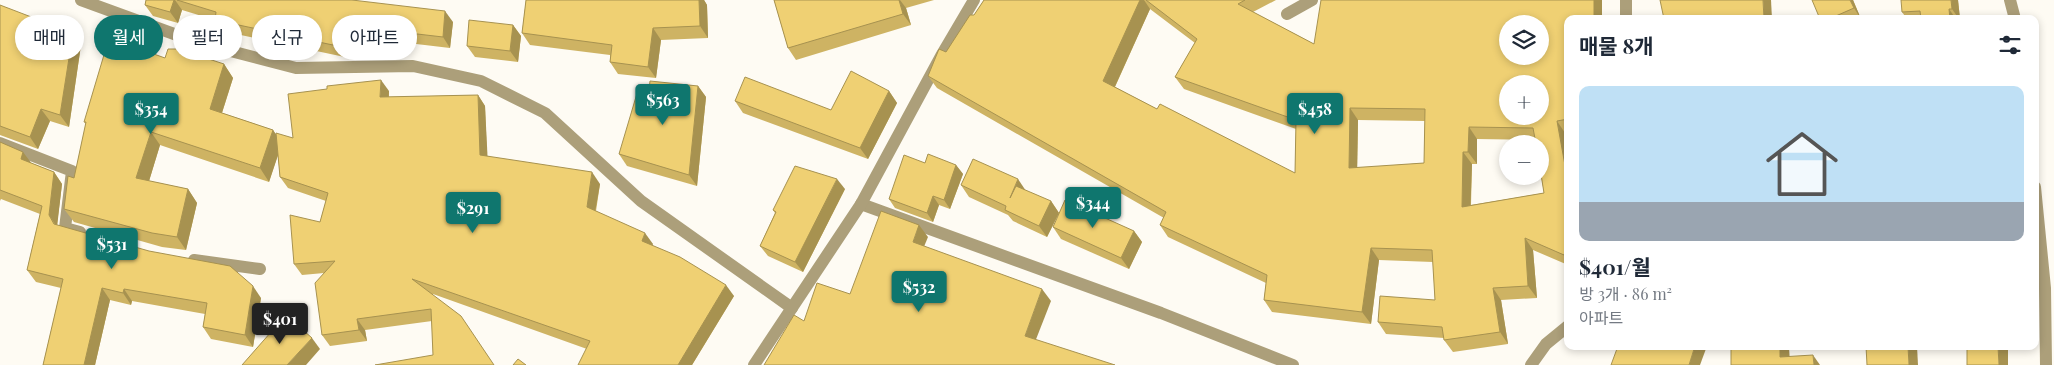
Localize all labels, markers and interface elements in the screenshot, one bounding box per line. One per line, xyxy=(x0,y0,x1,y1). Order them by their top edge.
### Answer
chip: 매매 xyxy=(15,15,84,60)
chip: 월세 xyxy=(94,15,163,60)
chip: 필터 xyxy=(173,15,242,60)
chip: 신규 xyxy=(252,15,322,60)
chip: 아파트 xyxy=(332,15,417,60)
map controls xyxy=(1499,15,1549,185)
button: layers xyxy=(1499,15,1549,65)
text: 매물 8개 xyxy=(1579,31,1654,59)
icon: filters xyxy=(1996,31,2024,59)
button: + xyxy=(1499,75,1549,125)
pin: $563 xyxy=(633,84,693,126)
text: $563 xyxy=(646,89,680,110)
pin: $354 xyxy=(121,92,181,135)
pin: $458 xyxy=(1285,92,1345,135)
text: $354 xyxy=(135,98,167,119)
text: $458 xyxy=(1298,98,1332,119)
icon: home xyxy=(1757,119,1847,209)
button: − xyxy=(1499,135,1549,185)
pin: $344 xyxy=(1063,186,1123,229)
pin: $291 xyxy=(443,192,503,234)
text: $344 xyxy=(1076,192,1110,213)
text: $291 xyxy=(457,197,489,218)
pin: $531 xyxy=(82,228,142,270)
text: $531 xyxy=(97,233,127,254)
text: $401/월 xyxy=(1579,252,1651,280)
pin: $532 xyxy=(889,270,949,313)
text: $532 xyxy=(903,276,935,297)
text: 방 3개 · 86 m² xyxy=(1579,283,1672,304)
pin: $401 xyxy=(250,302,310,345)
text: 아파트 xyxy=(1579,307,1623,328)
text: $401 xyxy=(263,308,297,329)

